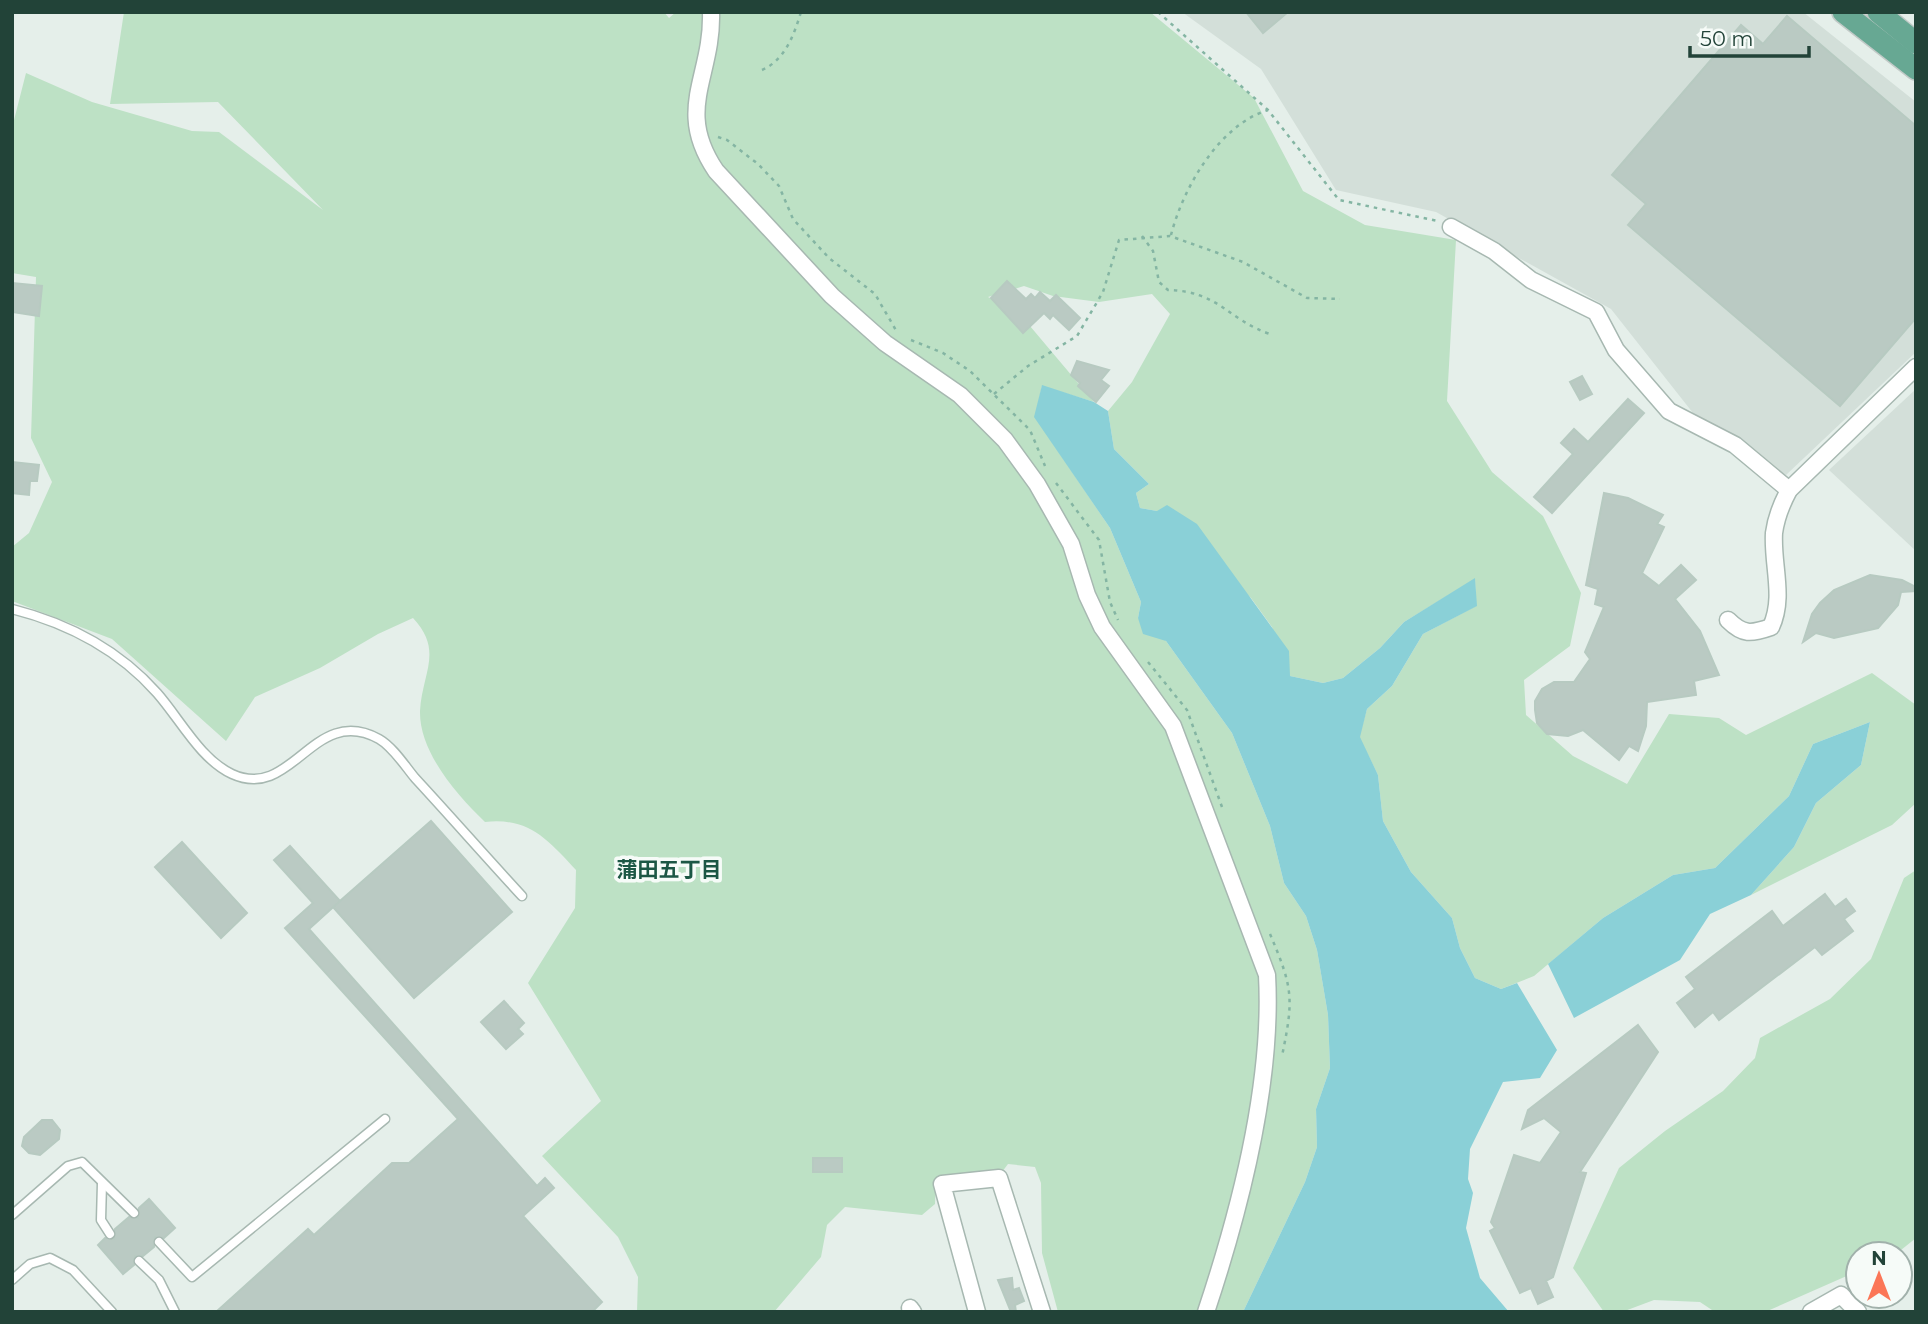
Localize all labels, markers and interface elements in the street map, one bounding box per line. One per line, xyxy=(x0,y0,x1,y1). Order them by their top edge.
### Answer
scale bar xyxy=(1690,14,1809,58)
text: 50 m xyxy=(1700,26,1754,51)
district label: 蒲田五丁目 xyxy=(617,857,722,882)
north arrow xyxy=(1844,1240,1914,1310)
text: N xyxy=(1871,1247,1887,1270)

